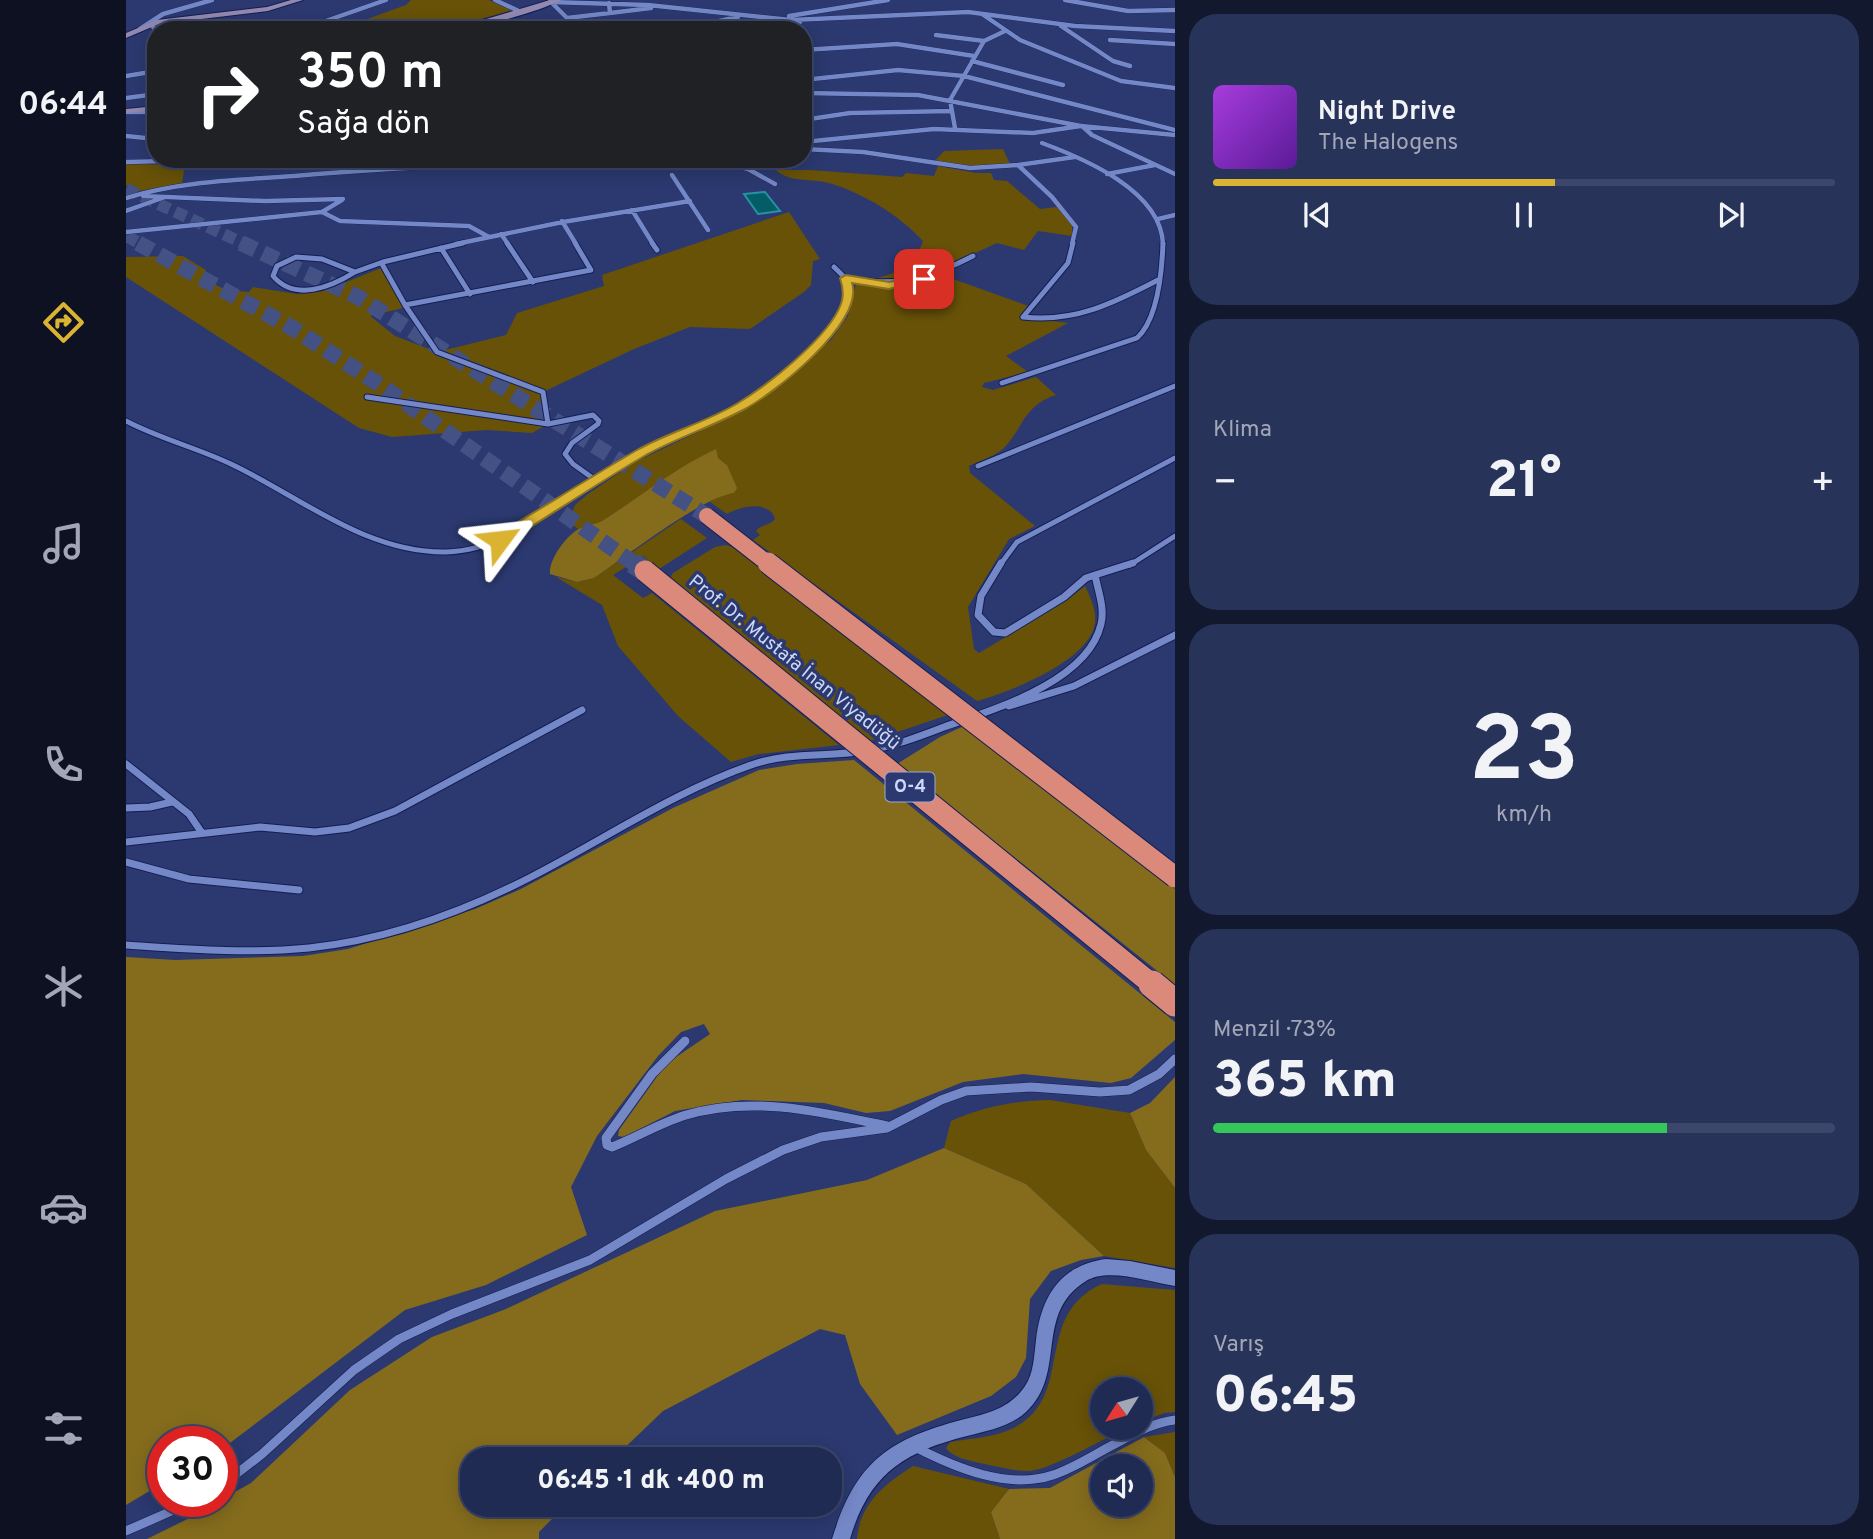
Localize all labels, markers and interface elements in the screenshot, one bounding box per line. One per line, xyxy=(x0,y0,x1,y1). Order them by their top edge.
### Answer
text: 350 m xyxy=(297,44,444,106)
icon: right xyxy=(182,49,273,140)
text: 06:44 xyxy=(18,86,108,126)
text: Night Drive xyxy=(1318,96,1456,129)
text: Sağa dön xyxy=(297,105,430,145)
text: The Halogens xyxy=(1318,129,1458,158)
icon: previous xyxy=(1298,196,1336,234)
icon: pause xyxy=(1505,196,1543,234)
icon: next xyxy=(1712,196,1750,234)
pin xyxy=(894,249,954,309)
icon: arrive xyxy=(905,260,943,298)
icon: directions xyxy=(39,298,88,347)
text: Klima xyxy=(1213,416,1272,445)
text: 21° xyxy=(1487,450,1561,516)
text: − xyxy=(1213,460,1238,509)
text: + xyxy=(1810,460,1835,509)
position arrow xyxy=(463,503,537,577)
icon: music xyxy=(39,519,88,568)
street label: Prof. Dr. Mustafa İnan Viyadüğü xyxy=(683,569,905,756)
text: 23 xyxy=(1469,698,1579,813)
icon: phone xyxy=(39,740,88,789)
road number: O-4 xyxy=(886,772,934,802)
text: km/h xyxy=(1496,801,1552,830)
icon: climate xyxy=(39,962,88,1011)
text: Menzil · 73% xyxy=(1213,1016,1336,1045)
text: 365 km xyxy=(1213,1050,1397,1116)
icon: car xyxy=(39,1183,88,1232)
text: Varış xyxy=(1213,1331,1264,1360)
text: 06:45 xyxy=(1213,1365,1358,1431)
north arrow xyxy=(1090,1377,1153,1440)
map controls xyxy=(1090,1377,1153,1517)
icon: filters xyxy=(39,1404,88,1453)
speed limit sign: 30 xyxy=(147,1426,238,1517)
button: sound xyxy=(1090,1454,1153,1517)
text: 06:45 · 1 dk · 400 m xyxy=(537,1465,765,1498)

